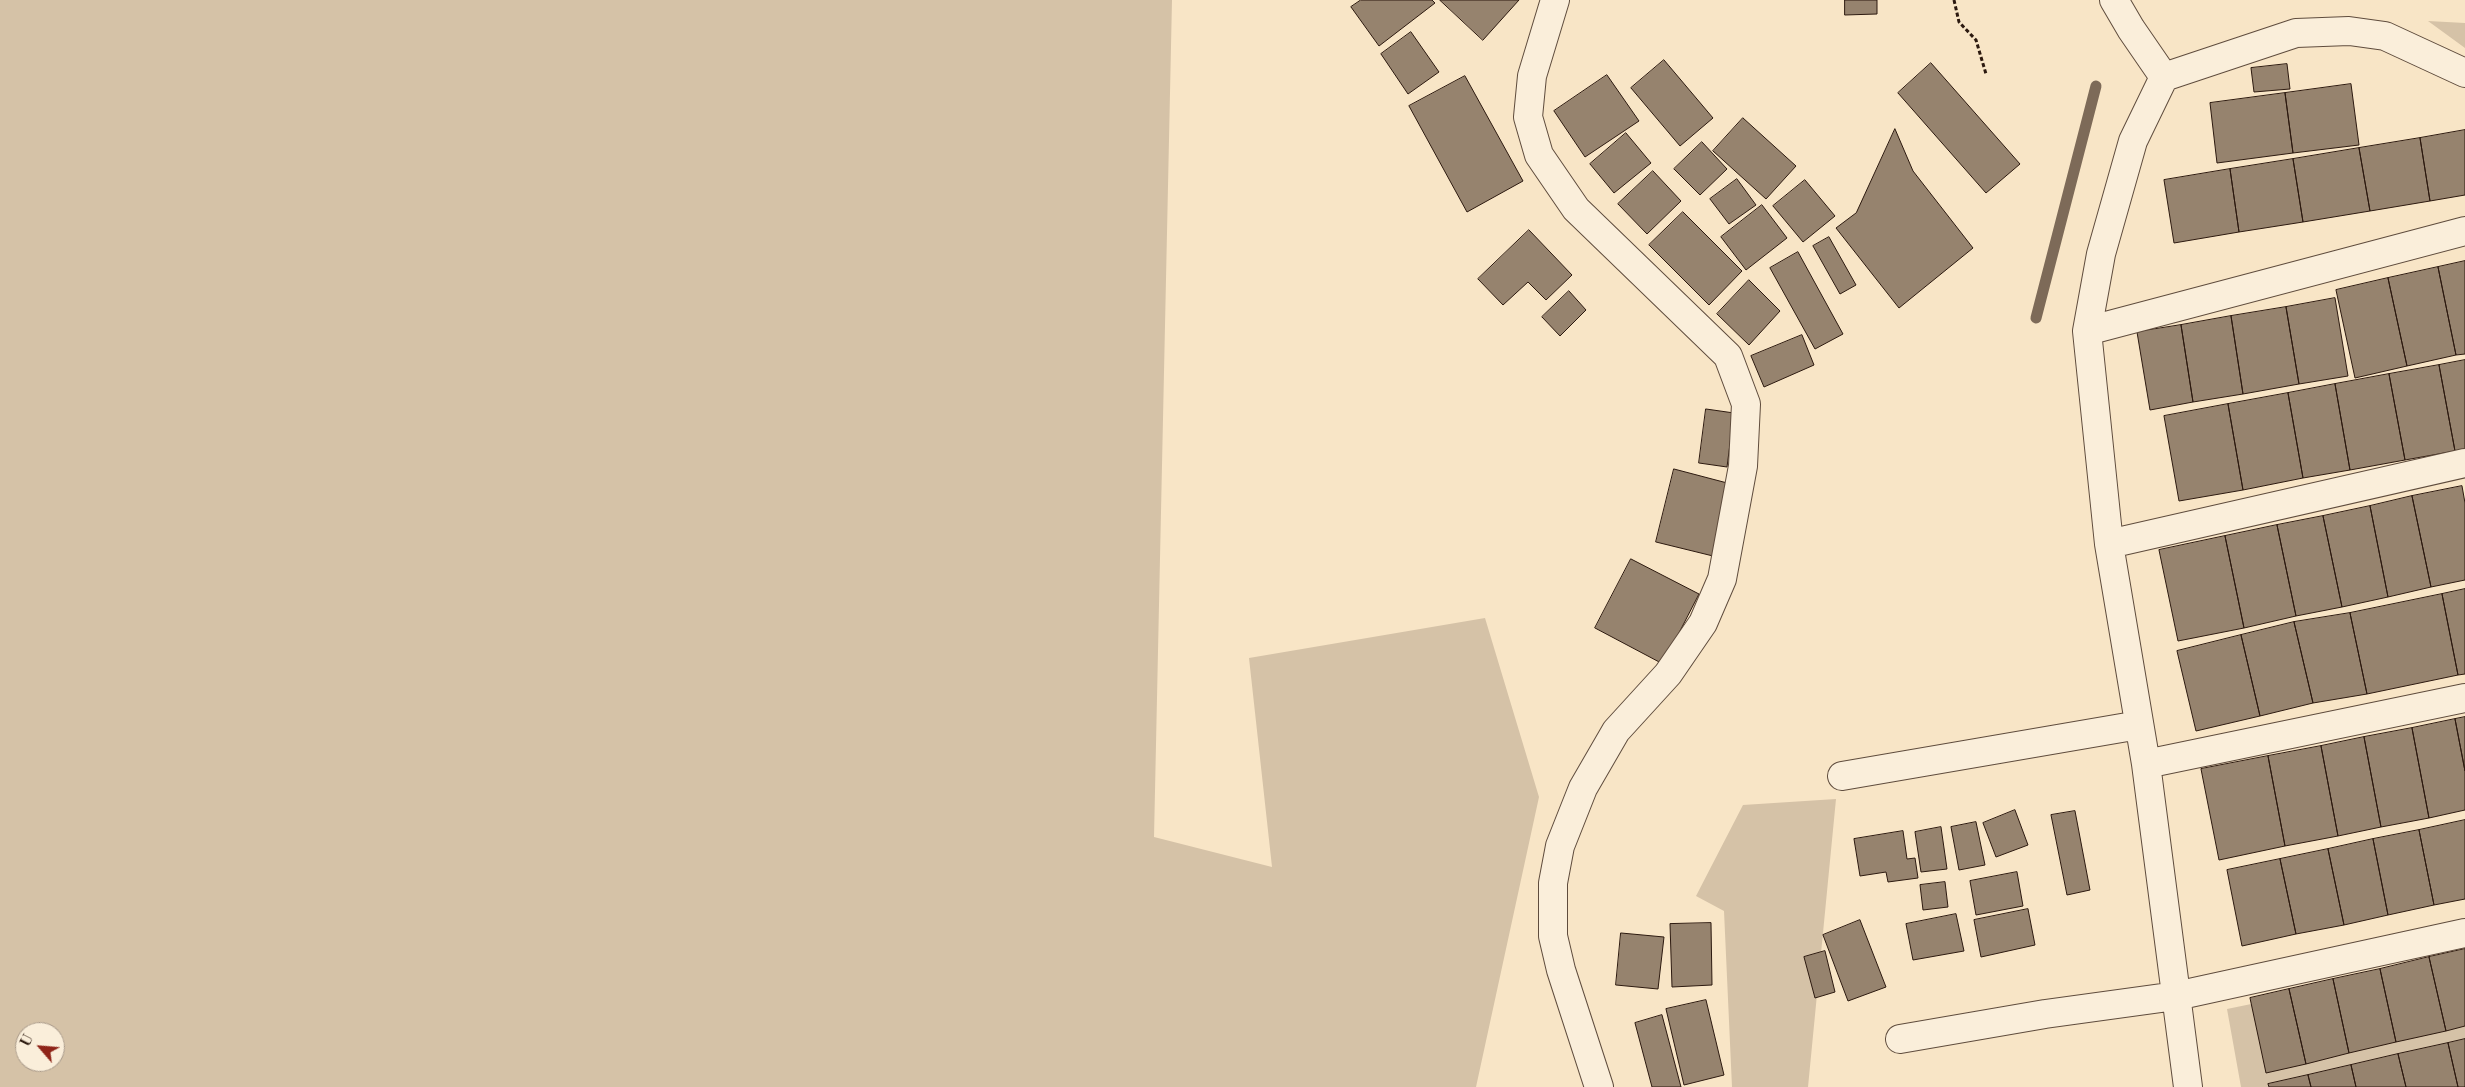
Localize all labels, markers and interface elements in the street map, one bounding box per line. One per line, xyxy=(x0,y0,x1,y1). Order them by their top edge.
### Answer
north arrow xyxy=(15,1022,65,1072)
text: U xyxy=(17,1032,38,1050)

